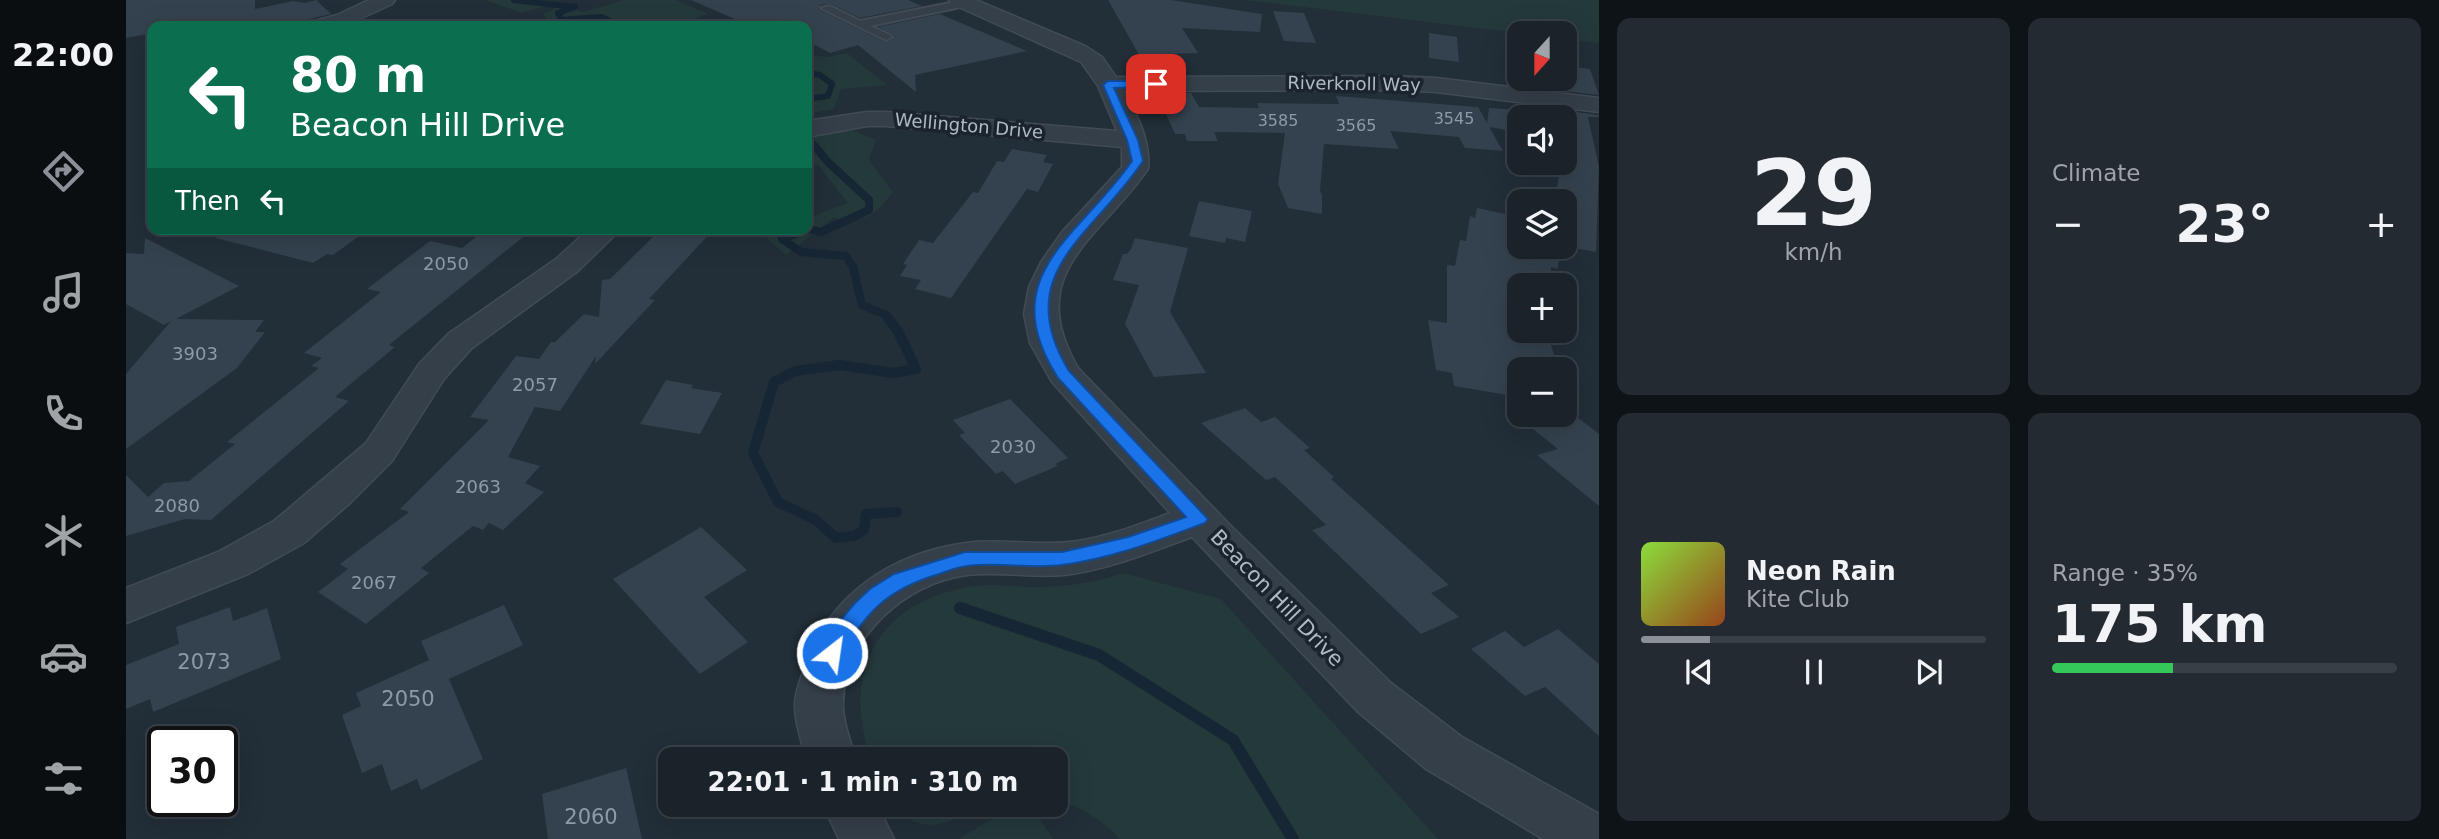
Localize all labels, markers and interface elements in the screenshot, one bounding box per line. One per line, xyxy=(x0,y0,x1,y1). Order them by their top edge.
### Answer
north arrow xyxy=(1507,21,1577,91)
map controls xyxy=(1507,21,1577,427)
text: 22:00 xyxy=(12,36,114,74)
text: 80 m xyxy=(290,47,426,104)
icon: left xyxy=(175,49,266,140)
pin xyxy=(1126,54,1186,114)
icon: arrive xyxy=(1137,65,1175,103)
street label: Riverknoll Way xyxy=(1287,72,1421,95)
button: sound xyxy=(1507,105,1577,175)
text: Beacon Hill Drive xyxy=(290,106,565,144)
street label: Wellington Drive xyxy=(894,109,1044,142)
house number: 3545 xyxy=(1434,109,1474,128)
house number: 3585 xyxy=(1258,111,1298,130)
house number: 3565 xyxy=(1336,116,1376,135)
text: 29 xyxy=(1750,141,1877,246)
icon: directions xyxy=(39,147,88,196)
text: Climate xyxy=(2052,160,2141,186)
icon: left xyxy=(254,182,292,220)
text: Then xyxy=(175,186,240,216)
button: layers xyxy=(1507,189,1577,259)
text: 23° xyxy=(2175,194,2274,254)
text: − xyxy=(2052,202,2084,246)
text: + xyxy=(2365,202,2397,246)
text: km/h xyxy=(1784,239,1843,265)
house number: 2050 xyxy=(423,253,469,274)
icon: music xyxy=(39,268,88,317)
button: + xyxy=(1507,273,1577,343)
house number: 3903 xyxy=(172,343,218,364)
button: − xyxy=(1507,357,1577,427)
house number: 2057 xyxy=(512,374,558,395)
icon: phone xyxy=(39,389,88,438)
house number: 2030 xyxy=(990,436,1036,457)
house number: 2063 xyxy=(455,476,501,497)
house number: 2080 xyxy=(154,495,200,516)
icon: climate xyxy=(39,511,88,560)
street label: Beacon Hill Drive xyxy=(1206,525,1348,671)
text: Neon Rain xyxy=(1746,556,1896,586)
text: Range · 35% xyxy=(2052,560,2198,586)
house number: 2067 xyxy=(351,572,397,593)
text: Kite Club xyxy=(1746,586,1850,612)
text: 175 km xyxy=(2052,594,2267,654)
position arrow xyxy=(795,616,869,690)
icon: car xyxy=(39,632,88,681)
house number: 2073 xyxy=(177,650,231,674)
icon: previous xyxy=(1680,653,1718,691)
icon: pause xyxy=(1795,653,1833,691)
icon: next xyxy=(1910,653,1948,691)
house number: 2050 xyxy=(381,687,435,711)
speed limit sign: 30 xyxy=(147,726,238,817)
icon: filters xyxy=(39,754,88,803)
text: 22:01 · 1 min · 310 m xyxy=(708,767,1018,797)
house number: 2060 xyxy=(564,805,618,829)

